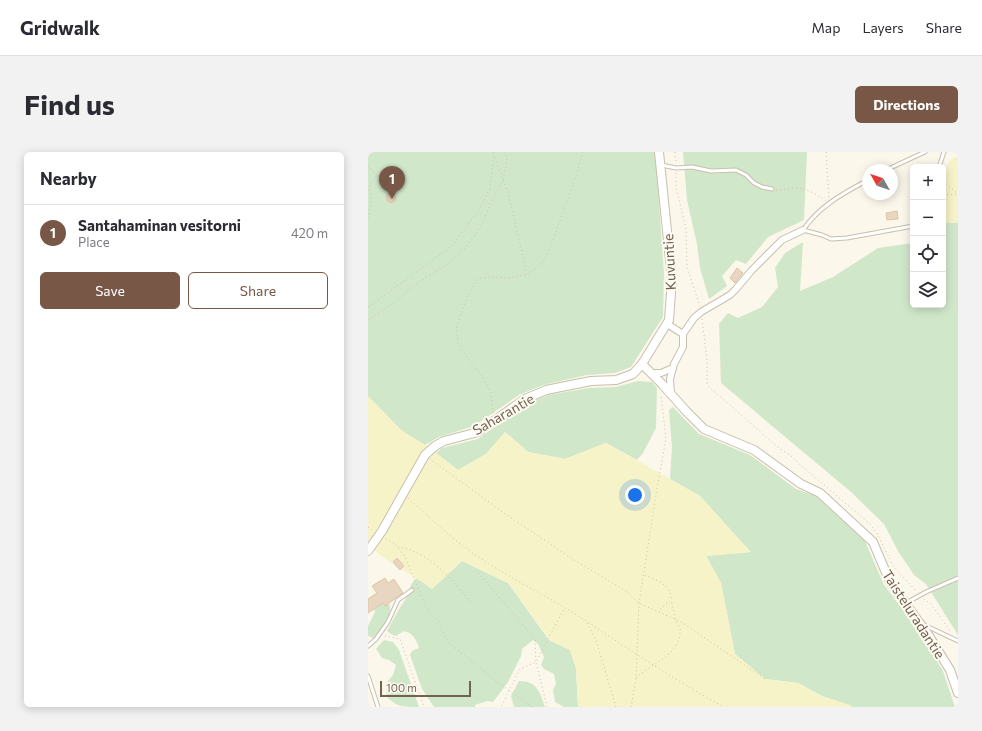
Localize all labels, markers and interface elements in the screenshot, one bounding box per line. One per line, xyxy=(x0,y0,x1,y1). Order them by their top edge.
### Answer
text: Gridwalk xyxy=(20,16,100,39)
text: Map xyxy=(812,19,840,36)
text: Layers xyxy=(862,19,904,36)
text: Share xyxy=(926,19,962,36)
button: Directions xyxy=(855,86,958,123)
text: Find us xyxy=(24,87,115,121)
north arrow xyxy=(862,164,898,200)
map controls xyxy=(910,164,946,308)
button: + xyxy=(910,164,946,200)
pin: 1 xyxy=(379,166,405,199)
text: Nearby xyxy=(40,168,97,189)
button: − xyxy=(910,200,946,236)
text: Santahaminan vesitorni xyxy=(78,216,241,234)
text: 1 xyxy=(50,225,56,241)
text: 420 m xyxy=(291,225,328,241)
street label: Kuvuntie xyxy=(659,233,679,291)
text: Place xyxy=(78,234,110,250)
button: locate xyxy=(910,236,946,272)
button: Save xyxy=(40,272,180,309)
button: Share xyxy=(188,272,328,309)
button: layers xyxy=(910,272,946,308)
street label: Saharantie xyxy=(469,390,537,438)
your location xyxy=(625,485,645,505)
street label: Taisteluradantie xyxy=(879,566,949,662)
scale bar xyxy=(380,679,471,698)
text: 100 m xyxy=(386,681,417,694)

